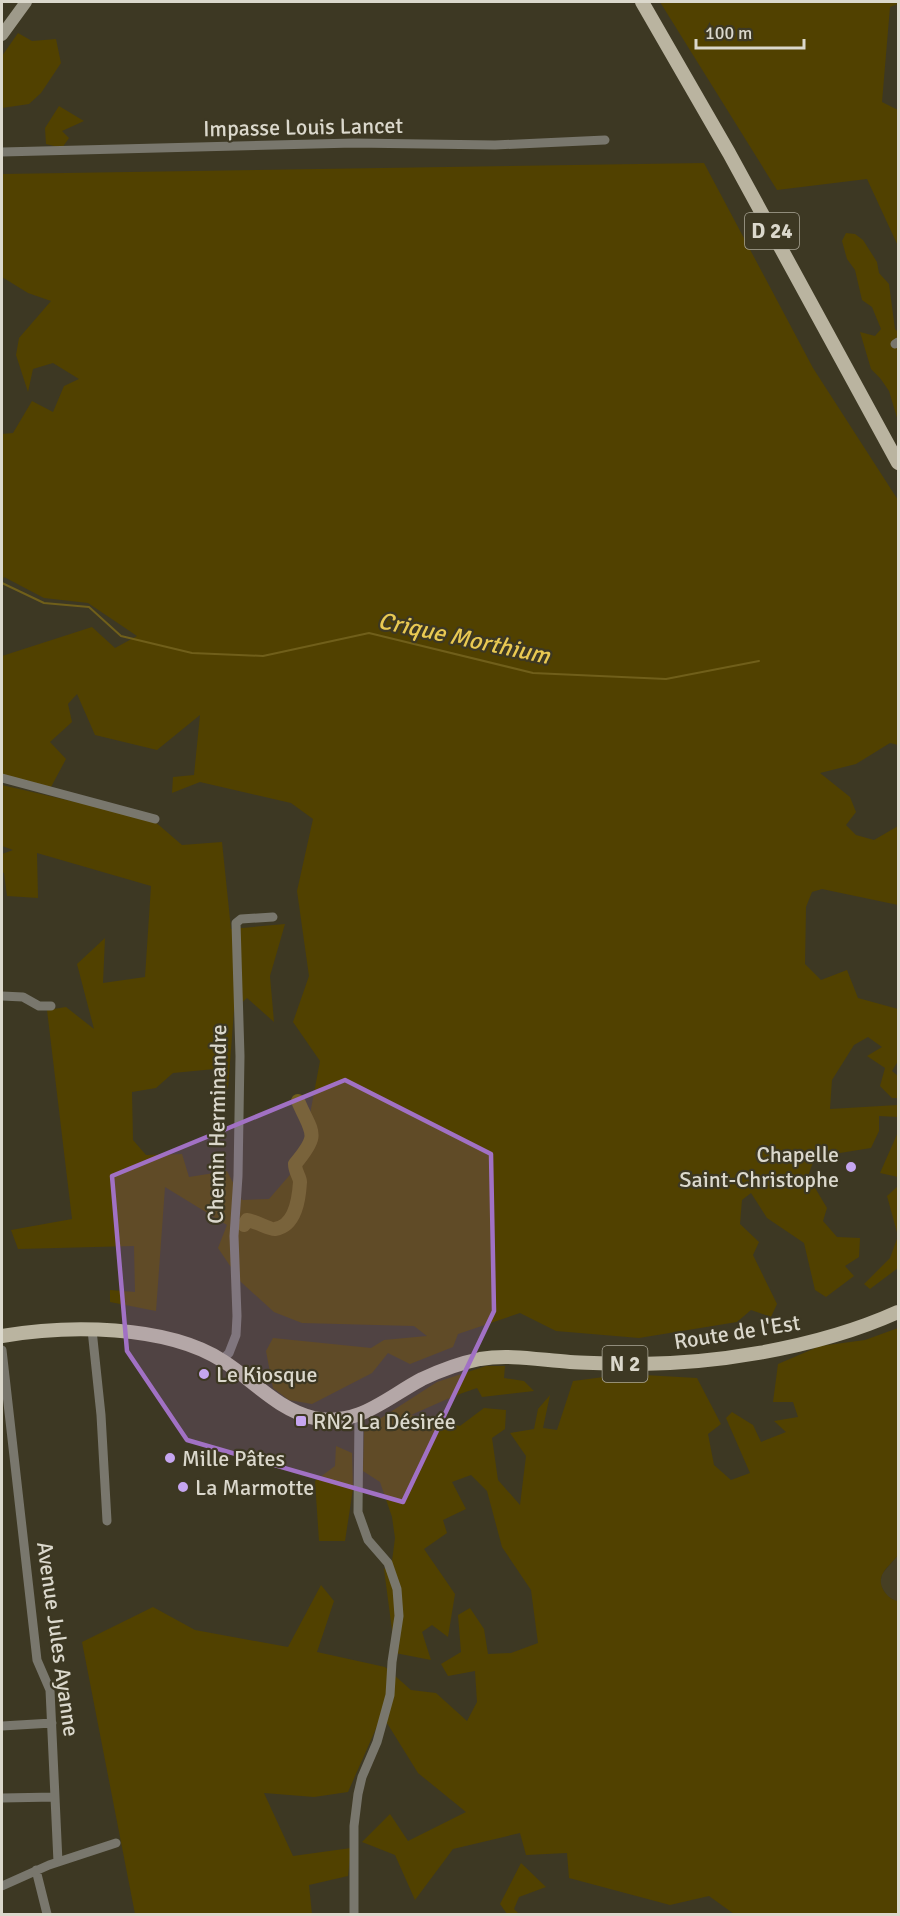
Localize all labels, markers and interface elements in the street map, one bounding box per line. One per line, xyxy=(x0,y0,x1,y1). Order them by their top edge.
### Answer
scale bar xyxy=(696,12,804,50)
text: 100 m xyxy=(705,22,752,44)
street label: Impasse Louis Lancet xyxy=(203,112,404,142)
road number: D 24 xyxy=(745,213,799,249)
water label: Crique Morthium xyxy=(375,605,553,671)
street label: Chemin Herminandre xyxy=(202,1024,232,1224)
place label: Chapelle Saint-Christophe xyxy=(679,1141,839,1193)
marker: Chapelle Saint-Christophe xyxy=(844,1160,858,1174)
street label: Route de l'Est xyxy=(672,1309,802,1355)
road number: N 2 xyxy=(602,1346,648,1382)
place label: Le Kiosque xyxy=(216,1361,318,1388)
marker: Le Kiosque xyxy=(197,1367,211,1381)
place label: RN2 La Désirée xyxy=(313,1408,456,1435)
marker: RN2 La Désirée xyxy=(294,1414,308,1428)
place label: Mille Pâtes xyxy=(182,1445,285,1472)
marker: Mille Pâtes xyxy=(163,1451,177,1465)
place label: La Marmotte xyxy=(195,1474,314,1501)
marker: La Marmotte xyxy=(176,1480,190,1494)
street label: Avenue Jules Ayanne xyxy=(31,1540,85,1738)

